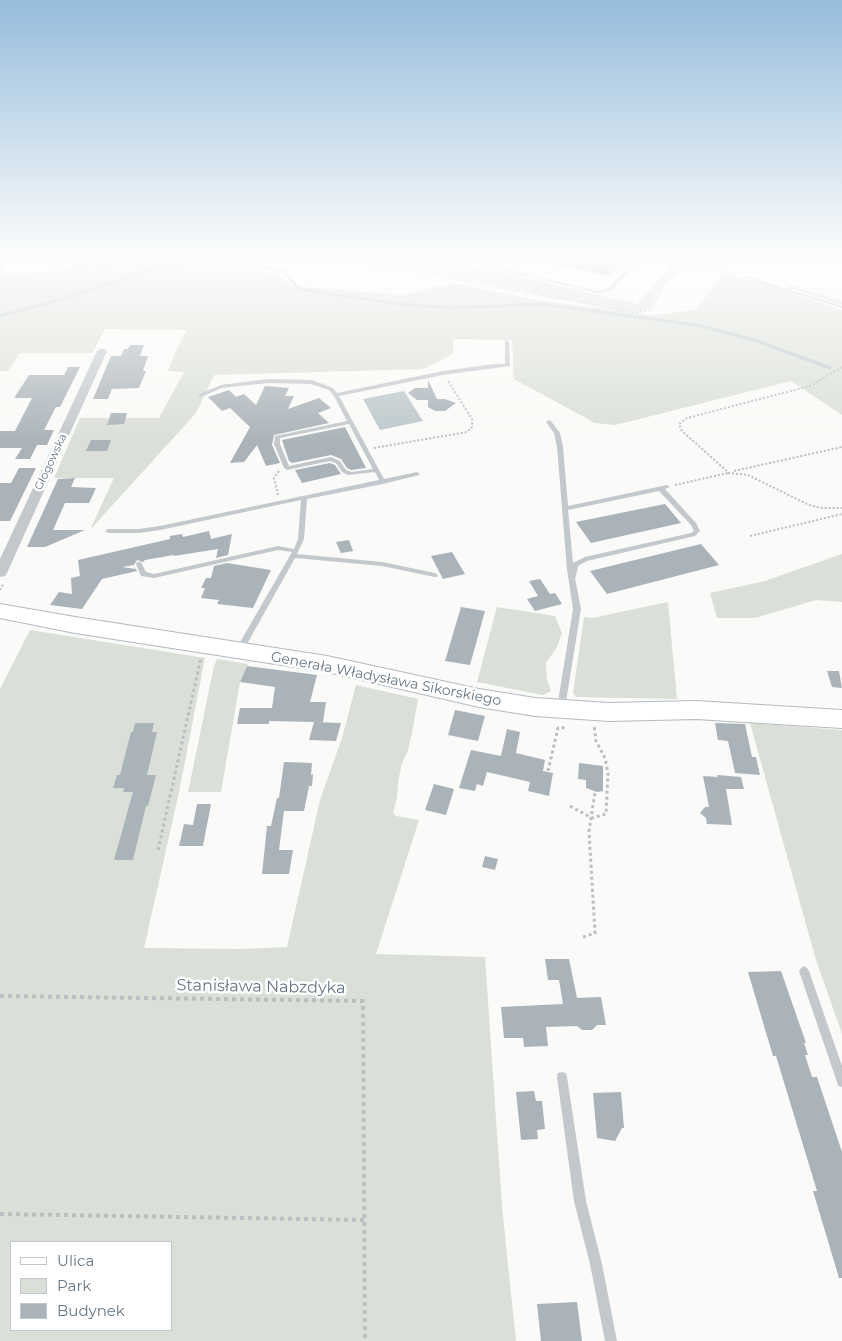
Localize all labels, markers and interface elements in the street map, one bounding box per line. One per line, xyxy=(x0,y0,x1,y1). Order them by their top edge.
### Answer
street label: Głogowska xyxy=(32,432,70,492)
street label: Generała Władysława Sikorskiego xyxy=(269,648,503,710)
street label: Stanisława Nabzdyka xyxy=(176,976,346,998)
legend xyxy=(10,1241,172,1331)
text: Ulica xyxy=(57,1251,94,1270)
text: Park xyxy=(57,1276,91,1295)
text: Budynek xyxy=(57,1301,125,1320)

